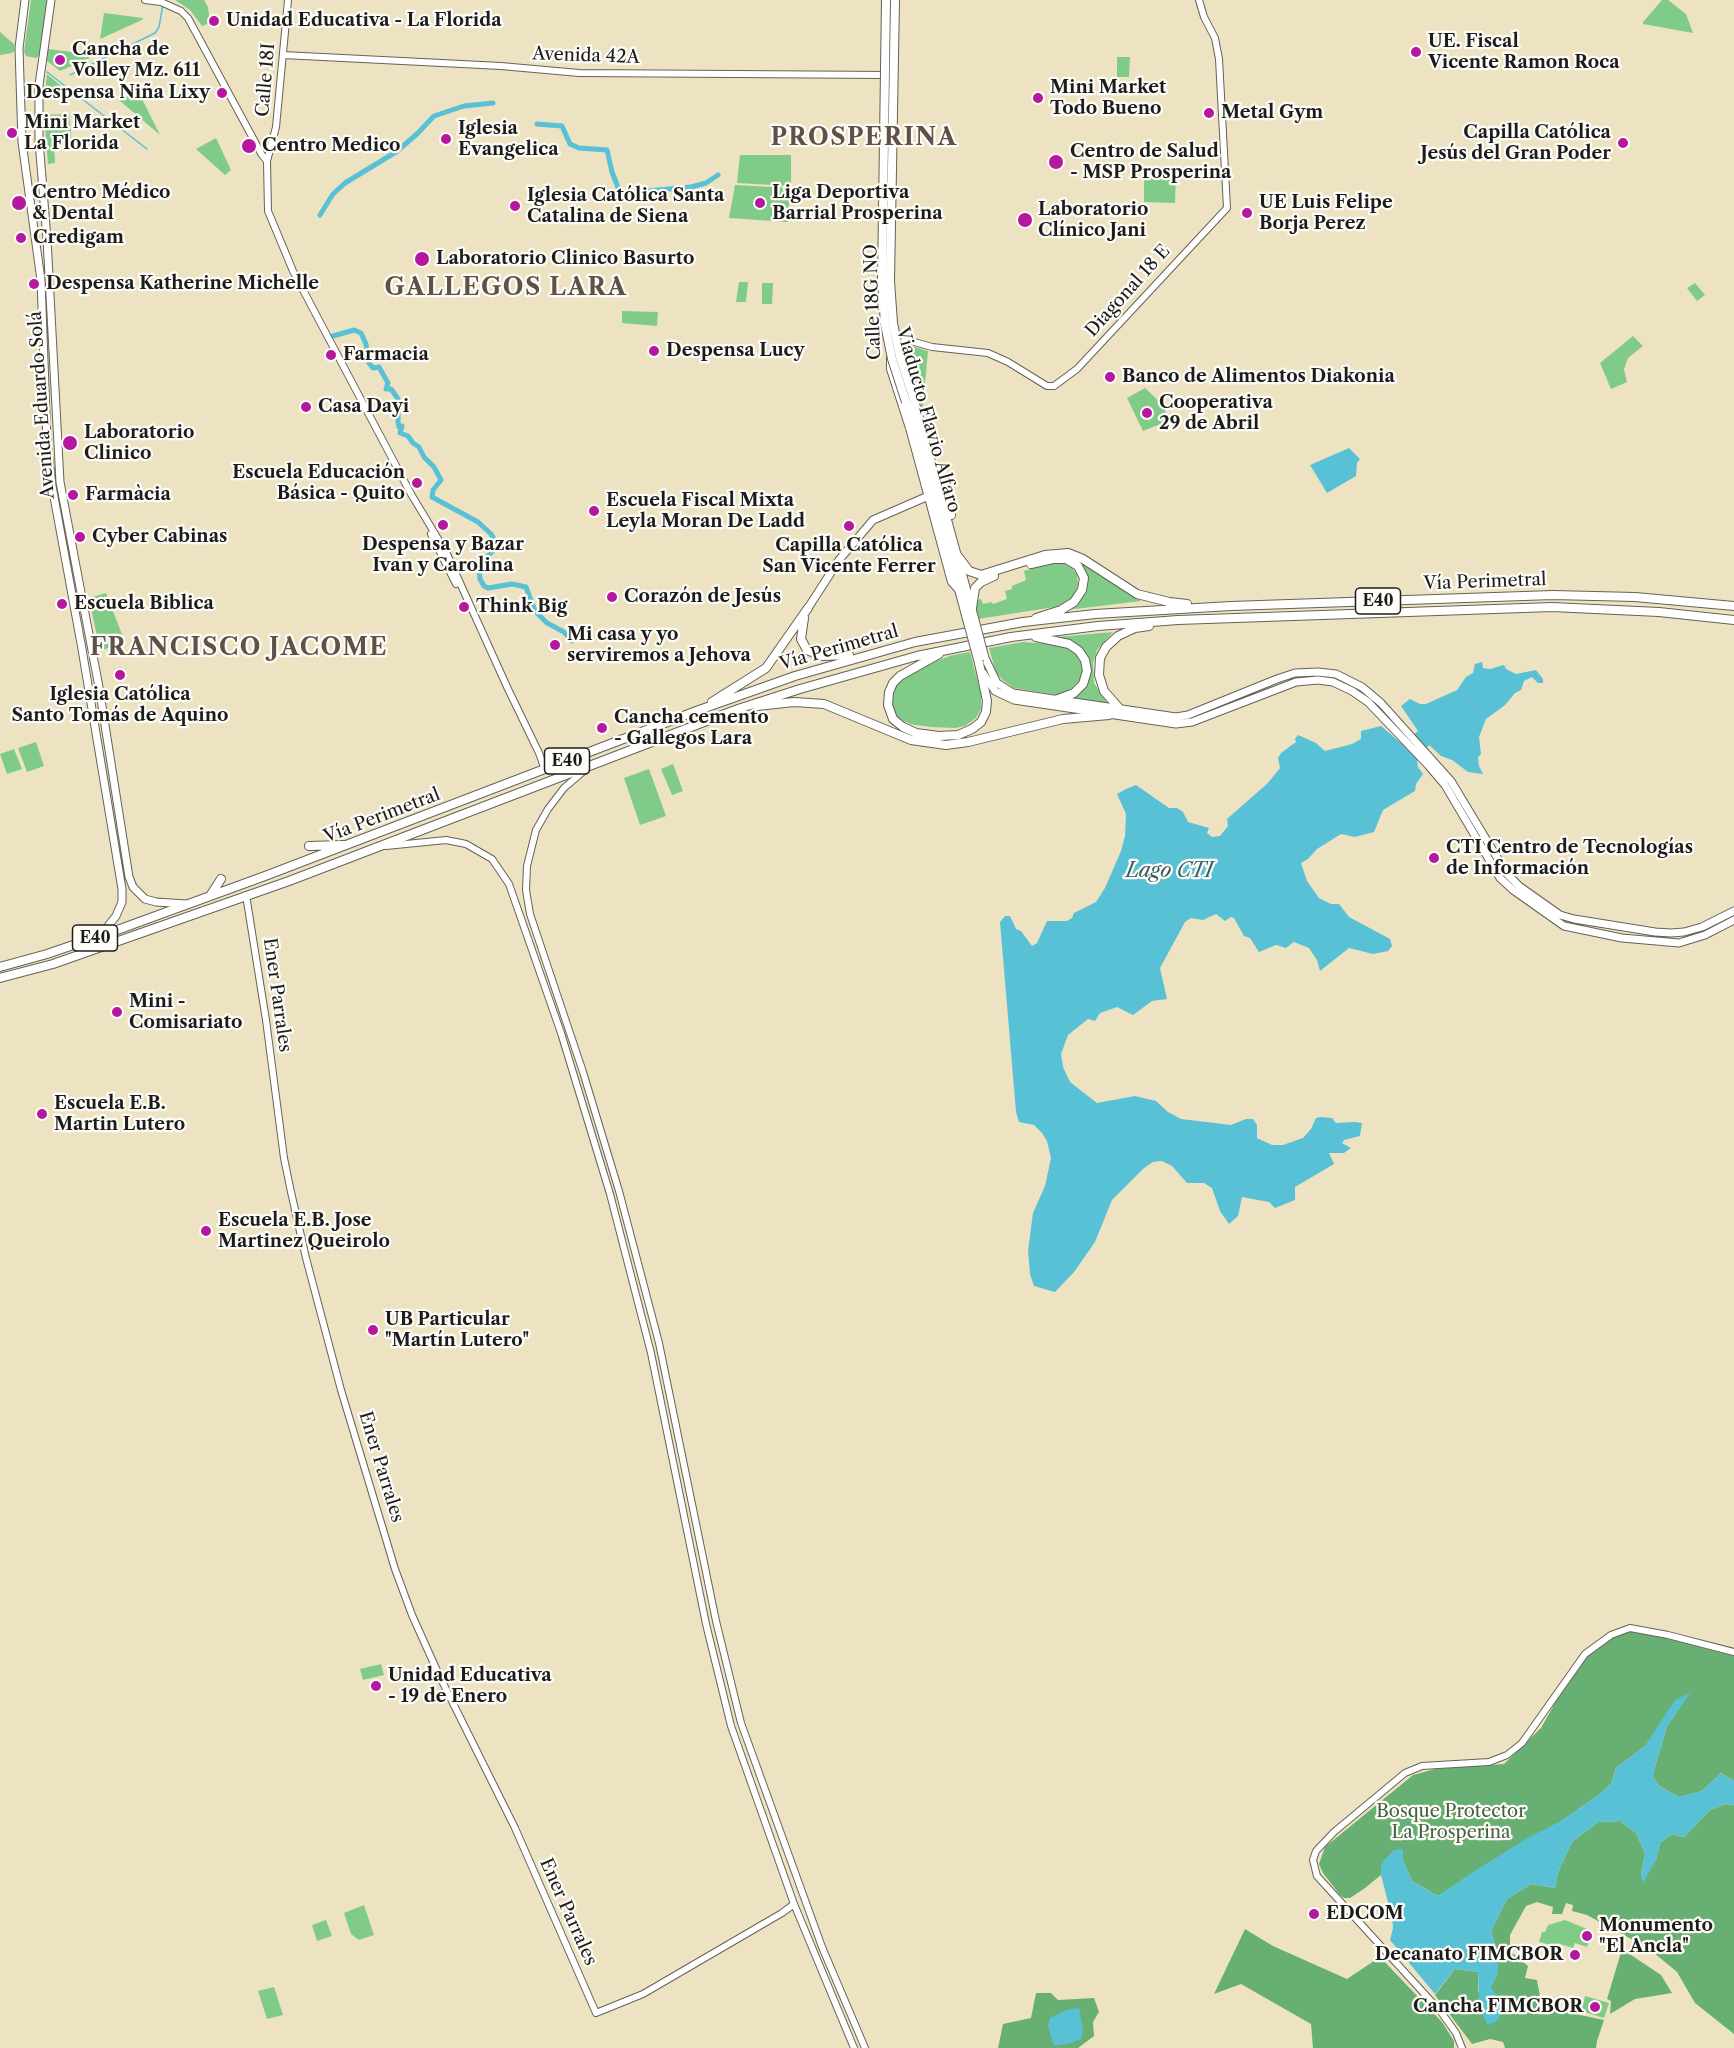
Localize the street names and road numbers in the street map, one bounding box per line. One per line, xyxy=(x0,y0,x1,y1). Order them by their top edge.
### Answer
street label: Calle 18I xyxy=(252,42,280,118)
street label: Avenida 42A xyxy=(532,43,640,69)
street label: Diagonal 18 E xyxy=(1081,241,1175,341)
street label: Calle 18G NO xyxy=(860,244,886,360)
street label: Avenida Eduardo Solá xyxy=(25,310,59,500)
street label: Viaducto Flavio Alfaro xyxy=(891,325,965,515)
street label: Vía Perimetral xyxy=(1423,569,1547,595)
road number: E40 xyxy=(1356,588,1400,614)
street label: Vía Perimetral xyxy=(777,621,901,675)
road number: E40 xyxy=(544,748,590,774)
street label: Vía Perimetral xyxy=(321,784,443,848)
road number: E40 xyxy=(72,925,118,951)
street label: Ener Parrales xyxy=(258,937,296,1053)
street label: Ener Parrales xyxy=(354,1409,408,1525)
street label: Ener Parrales xyxy=(535,1855,601,1969)

